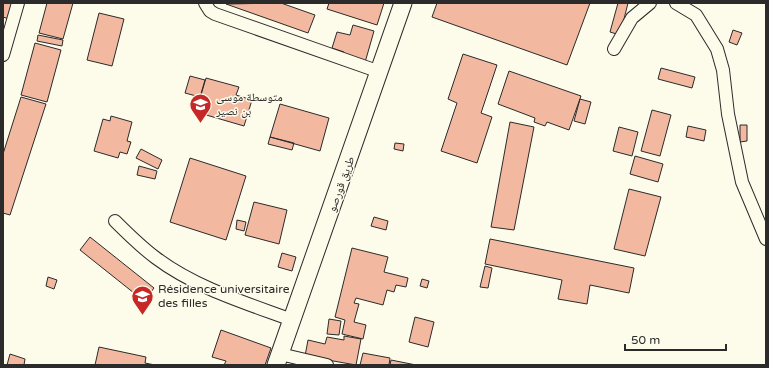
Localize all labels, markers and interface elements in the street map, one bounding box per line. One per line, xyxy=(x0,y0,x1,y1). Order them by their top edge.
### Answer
place label: متوسطة موسى بن نصير xyxy=(215,90,283,118)
school or university icon: متوسطة موسى بن نصير xyxy=(187,91,213,124)
street label: طريق قورصو xyxy=(324,154,358,214)
place label: Résidence universitaire des filles xyxy=(158,282,290,310)
school or university icon: Résidence universitaire des filles xyxy=(129,283,155,316)
scale bar xyxy=(625,326,726,352)
text: 50 m xyxy=(631,333,660,347)

